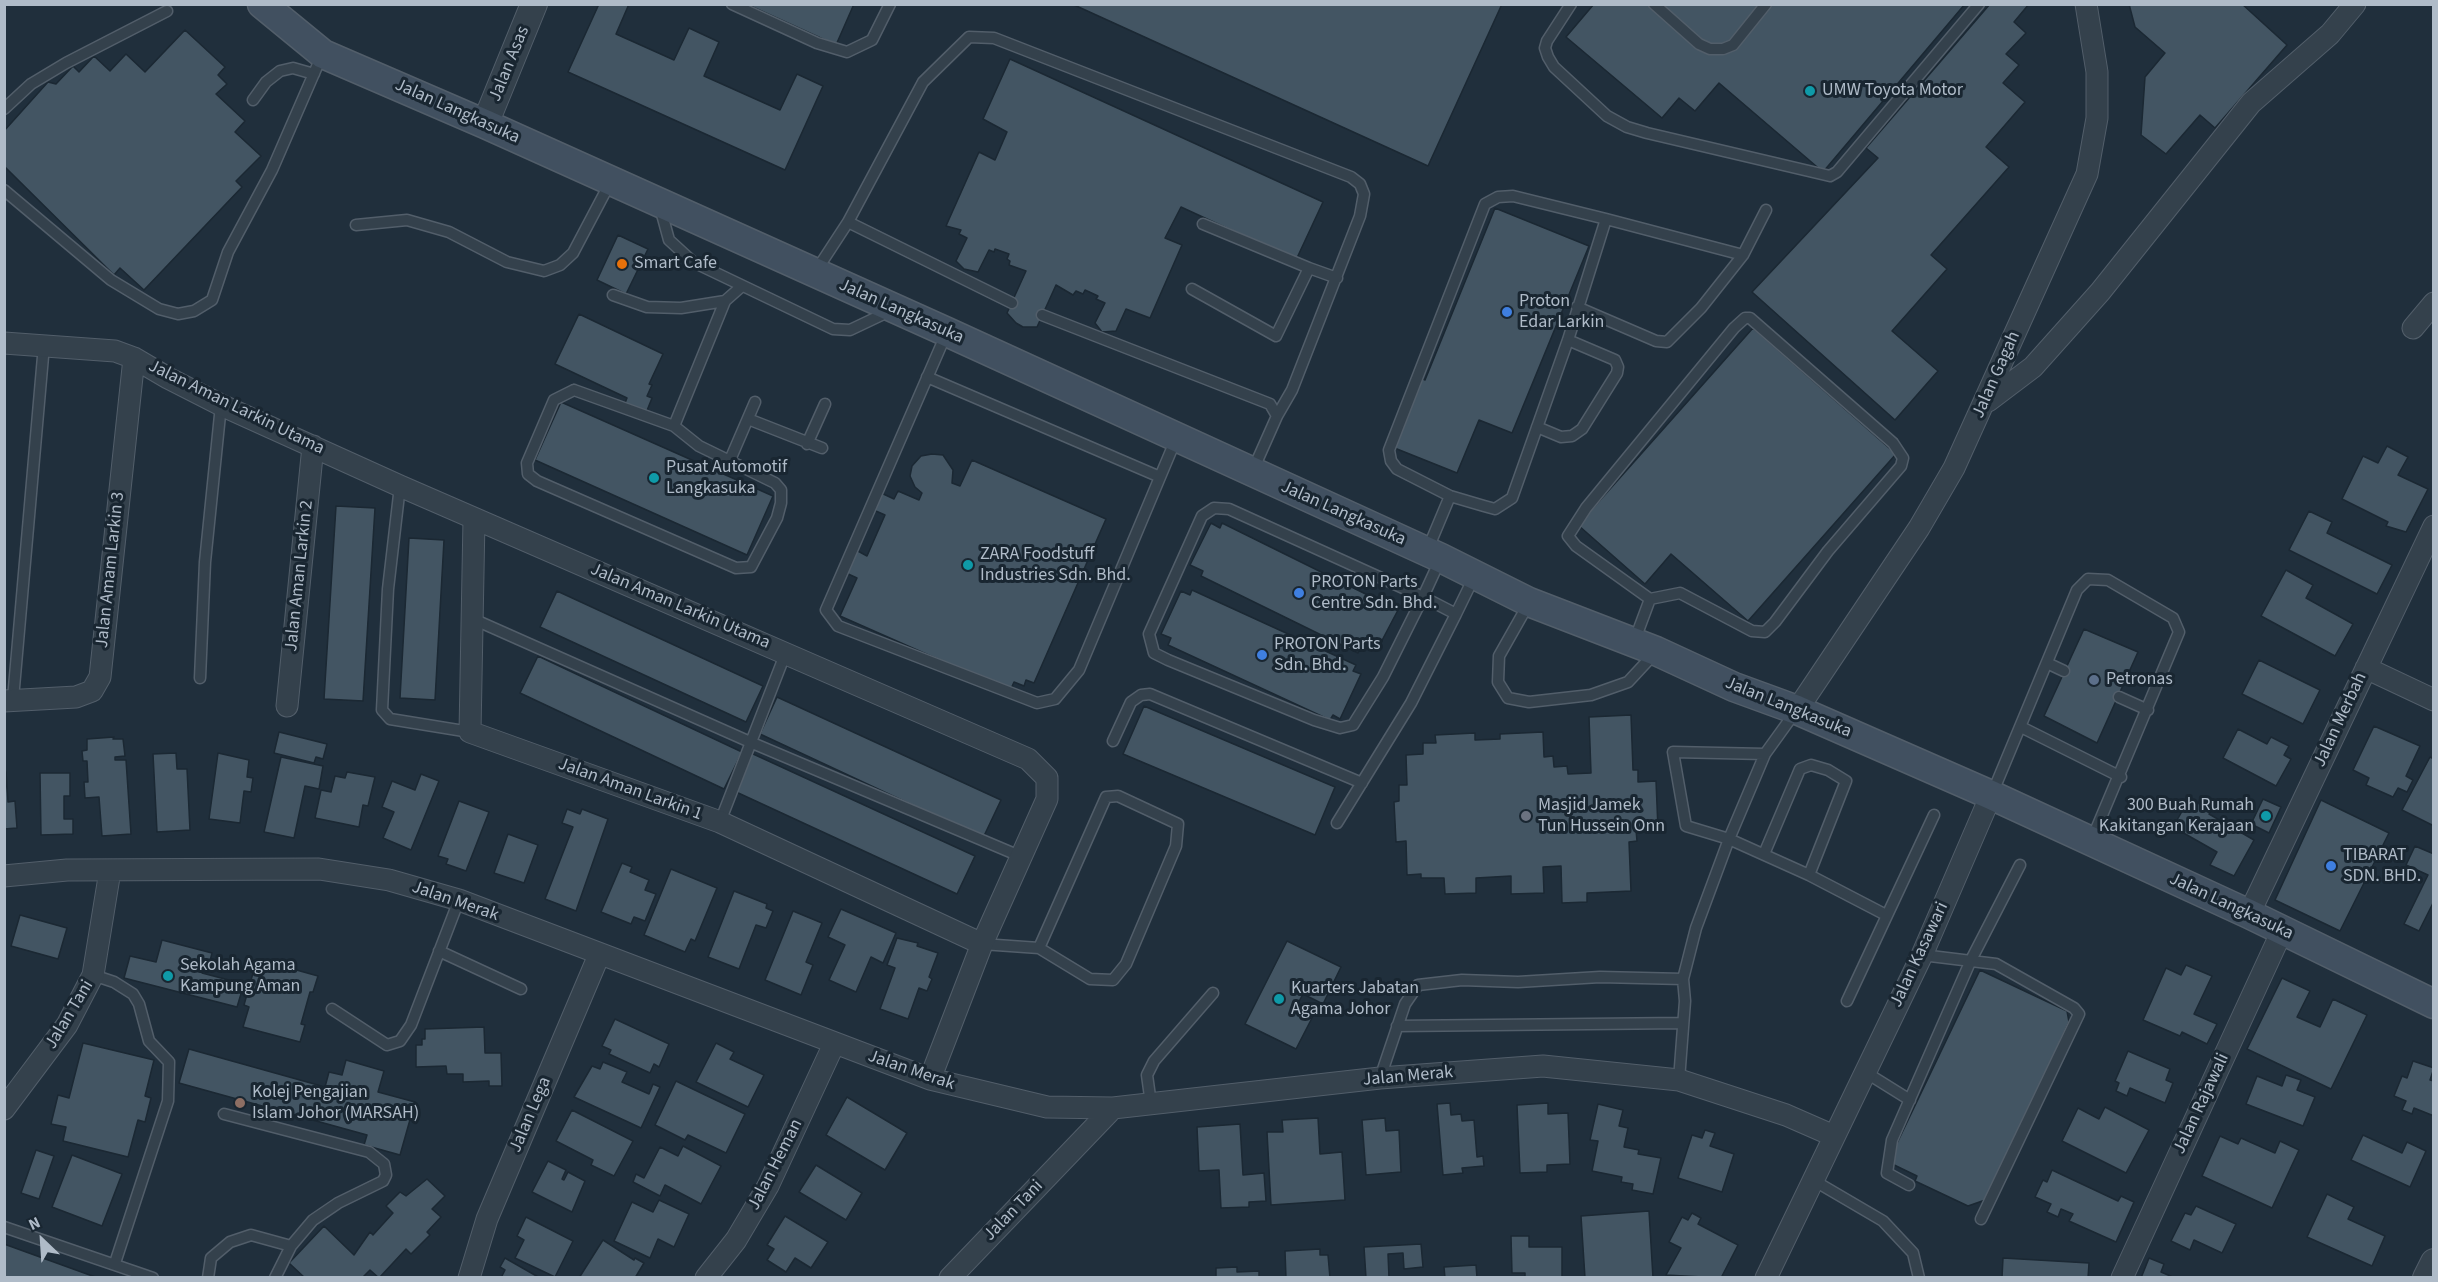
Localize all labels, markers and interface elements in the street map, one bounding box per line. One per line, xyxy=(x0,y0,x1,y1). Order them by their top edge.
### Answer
street label: Jalan Asas xyxy=(485,23,535,105)
street label: Jalan Langkasuka xyxy=(391,75,523,149)
place label: UMW Toyota Motor xyxy=(1822,80,1963,102)
marker: UMW Toyota Motor xyxy=(1803,84,1817,98)
place label: Smart Cafe xyxy=(634,253,717,275)
marker: Smart Cafe xyxy=(615,257,629,271)
street label: Jalan Langkasuka xyxy=(835,275,967,349)
place label: Proton Edar Larkin xyxy=(1519,291,1604,334)
marker: Proton Edar Larkin xyxy=(1500,305,1514,319)
street label: Jalan Gagah xyxy=(1968,328,2026,422)
street label: Jalan Aman Larkin Utama xyxy=(144,356,328,460)
place label: Pusat Automotif Langkasuka xyxy=(666,457,787,500)
marker: Pusat Automotif Langkasuka xyxy=(647,471,661,485)
street label: Jalan Langkasuka xyxy=(1277,477,1409,551)
street label: Jalan Amam Larkin 3 xyxy=(92,491,130,649)
street label: Jalan Aman Larkin 2 xyxy=(281,499,319,653)
place label: ZARA Foodstuff Industries Sdn. Bhd. xyxy=(980,544,1131,586)
marker: ZARA Foodstuff Industries Sdn. Bhd. xyxy=(961,558,975,572)
street label: Jalan Aman Larkin Utama xyxy=(587,559,773,655)
place label: PROTON Parts Centre Sdn. Bhd. xyxy=(1311,572,1437,614)
marker: PROTON Parts Centre Sdn. Bhd. xyxy=(1292,586,1306,600)
place label: PROTON Parts Sdn. Bhd. xyxy=(1274,634,1381,676)
marker: PROTON Parts Sdn. Bhd. xyxy=(1255,648,1269,662)
place label: Petronas xyxy=(2106,669,2173,691)
street label: Jalan Merbah xyxy=(2310,669,2372,771)
street label: Jalan Langkasuka xyxy=(1722,673,1854,743)
marker: Petronas xyxy=(2087,673,2101,687)
street label: Jalan Aman Larkin 1 xyxy=(555,754,705,826)
place label: Masjid Jamek Tun Hussein Onn xyxy=(1538,795,1665,838)
place label: 300 Buah Rumah Kakitangan Kerajaan xyxy=(2099,795,2254,838)
marker: Masjid Jamek Tun Hussein Onn xyxy=(1519,809,1533,823)
marker: 300 Buah Rumah Kakitangan Kerajaan xyxy=(2259,809,2273,823)
place label: TIBARAT SDN. BHD. xyxy=(2343,845,2421,888)
marker: TIBARAT SDN. BHD. xyxy=(2324,859,2338,873)
street label: Jalan Langkasuka xyxy=(2165,869,2297,945)
street label: Jalan Merak xyxy=(409,877,501,927)
street label: Jalan Kasawari xyxy=(1886,899,1954,1011)
place label: Sekolah Agama Kampung Aman xyxy=(180,955,300,998)
marker: Sekolah Agama Kampung Aman xyxy=(161,969,175,983)
street label: Jalan Tani xyxy=(41,977,99,1053)
place label: Kuarters Jabatan Agama Johor xyxy=(1291,978,1419,1020)
marker: Kuarters Jabatan Agama Johor xyxy=(1272,992,1286,1006)
street label: Jalan Merak xyxy=(865,1046,957,1096)
street label: Jalan Rajawali xyxy=(2169,1050,2235,1158)
street label: Jalan Merak xyxy=(1362,1062,1454,1092)
street label: Jalan Lega xyxy=(505,1074,557,1156)
place label: Kolej Pengajian Islam Johor (MARSAH) xyxy=(252,1082,419,1124)
marker: Kolej Pengajian Islam Johor (MARSAH) xyxy=(233,1096,247,1110)
street label: Jalan Heman xyxy=(744,1116,808,1214)
street label: Jalan Tani xyxy=(980,1176,1048,1246)
north arrow xyxy=(12,1210,72,1270)
text: N xyxy=(25,1211,44,1236)

